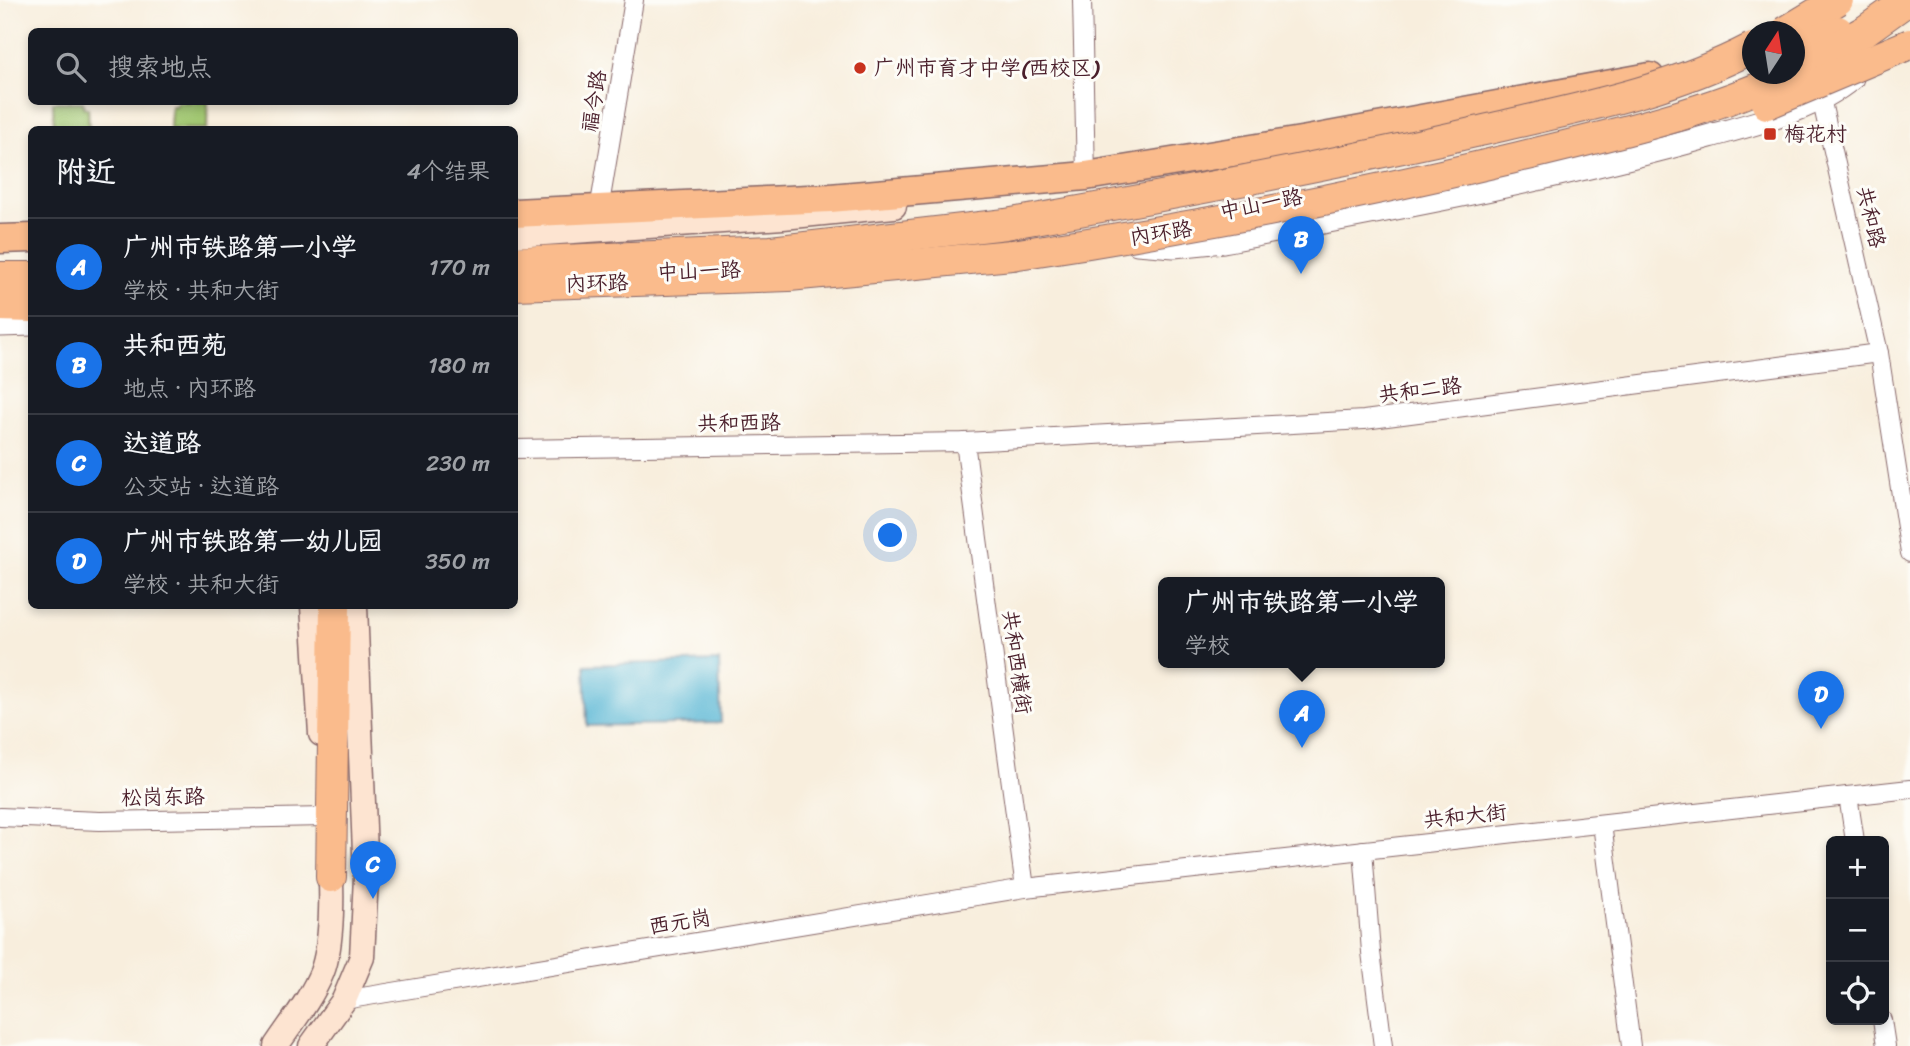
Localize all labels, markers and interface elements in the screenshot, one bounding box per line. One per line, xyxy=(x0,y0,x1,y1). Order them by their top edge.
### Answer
north arrow xyxy=(1742,21,1805,84)
search box xyxy=(28,28,518,105)
text: 搜索地点 xyxy=(108,44,212,90)
icon: search xyxy=(52,48,90,86)
place label: 广州市育才中学(西校区) xyxy=(874,49,1100,87)
marker: 广州市育才中学(西校区) xyxy=(852,60,868,76)
street label: 福今路 xyxy=(570,67,618,135)
place label: 梅花村 xyxy=(1784,115,1847,153)
marker: 梅花村 xyxy=(1762,126,1778,142)
text: 附近 xyxy=(56,145,116,199)
text: 4个结果 xyxy=(407,151,490,192)
street label: 中山一路 xyxy=(1216,177,1306,231)
street label: 共和路 xyxy=(1845,182,1897,252)
street label: 内环路 xyxy=(1127,209,1195,257)
pin: B xyxy=(1278,216,1324,274)
text: 广州市铁路第一小学 xyxy=(123,224,357,270)
text: A xyxy=(71,247,87,288)
text: 170 m xyxy=(429,247,490,288)
street label: 中山一路 xyxy=(656,251,742,291)
street label: 内环路 xyxy=(565,263,629,303)
text: 学校 · 共和大街 xyxy=(123,270,279,311)
text: 共和西苑 xyxy=(123,322,227,368)
text: B xyxy=(72,345,86,386)
text: 180 m xyxy=(428,345,490,386)
street label: 共和二路 xyxy=(1376,366,1464,414)
text: 地点 · 内环路 xyxy=(123,368,256,409)
street label: 共和西路 xyxy=(697,403,781,443)
text: 达道路 xyxy=(123,420,201,466)
text: C xyxy=(72,443,86,484)
text: 230 m xyxy=(426,443,490,484)
text: 公交站 · 达道路 xyxy=(123,466,279,507)
text: 广州市铁路第一幼儿园 xyxy=(123,518,383,564)
your location xyxy=(873,518,907,552)
text: D xyxy=(72,541,86,582)
text: 350 m xyxy=(425,541,490,582)
text: 学校 · 共和大街 xyxy=(123,564,279,605)
popup xyxy=(1158,577,1445,668)
text: 广州市铁路第一小学 xyxy=(1184,579,1419,625)
street label: 共和西横街 xyxy=(991,607,1043,717)
text: 学校 xyxy=(1184,625,1230,666)
pin: D xyxy=(1798,671,1844,729)
pin: A xyxy=(1279,690,1325,748)
street label: 松岗东路 xyxy=(121,777,205,817)
street label: 共和大街 xyxy=(1421,793,1509,839)
map controls xyxy=(1826,836,1889,1025)
button: + xyxy=(1826,836,1889,899)
pin: C xyxy=(350,841,396,899)
street label: 西元岗 xyxy=(646,898,714,946)
button: − xyxy=(1826,899,1889,962)
button: locate xyxy=(1826,962,1889,1025)

